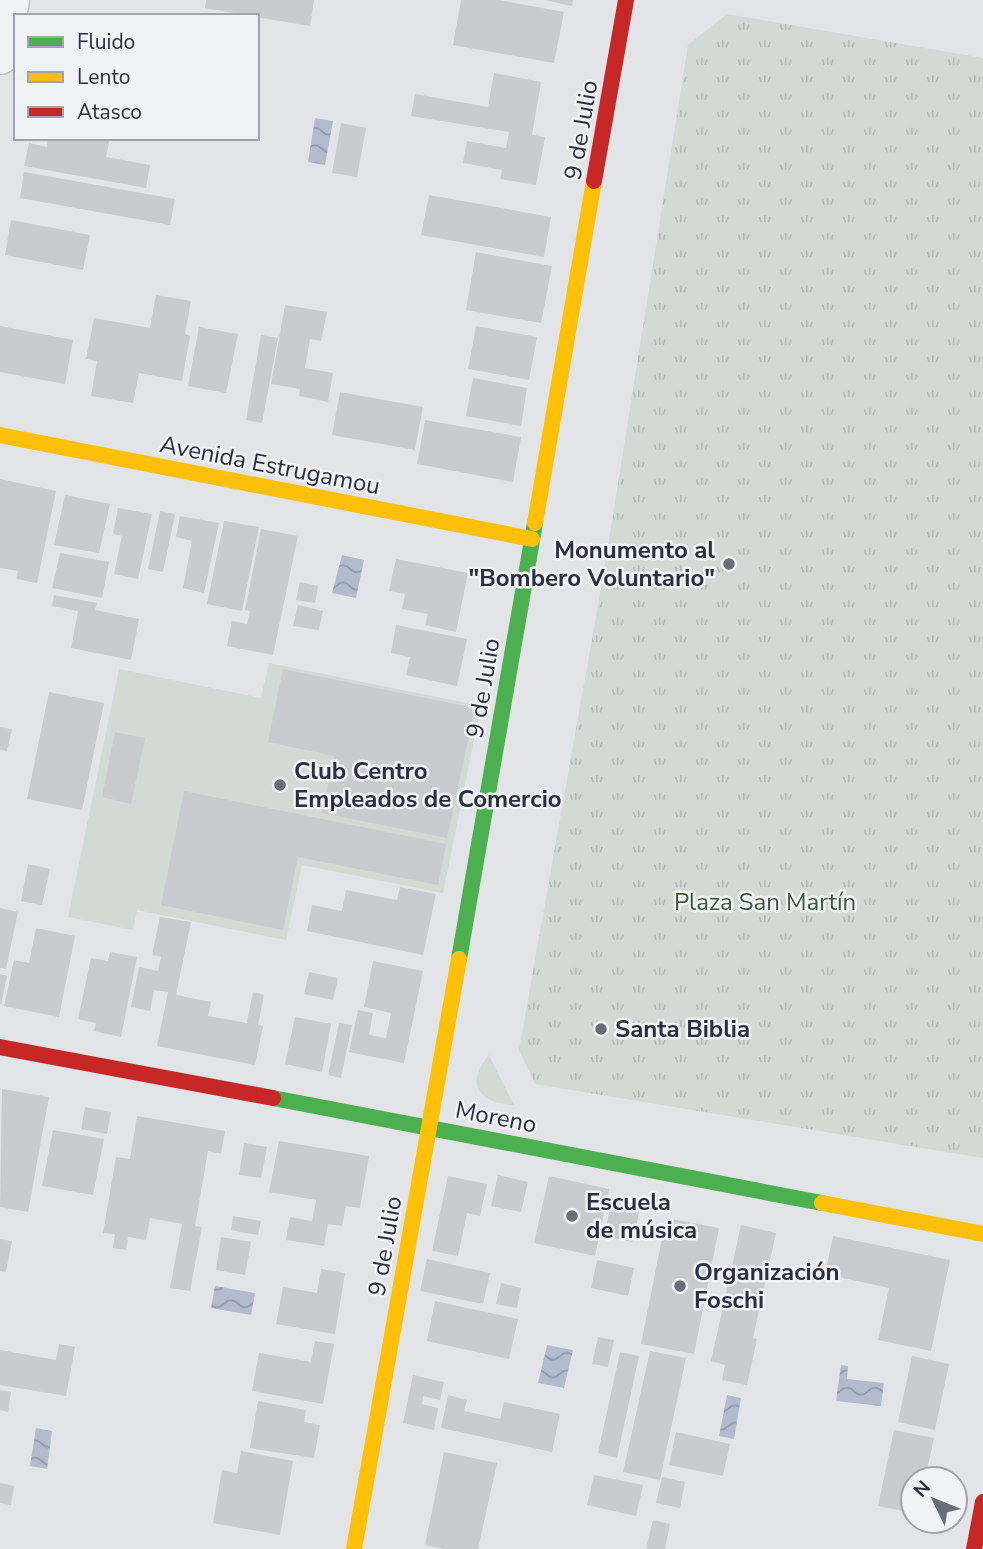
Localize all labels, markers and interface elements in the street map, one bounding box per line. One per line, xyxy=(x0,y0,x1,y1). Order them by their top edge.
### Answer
legend xyxy=(14,14,259,140)
text: Fluido xyxy=(77,28,135,56)
text: Lento xyxy=(77,63,130,91)
street label: 9 de Julio xyxy=(556,78,606,182)
text: Atasco xyxy=(77,98,142,126)
street label: Avenida Estrugamou xyxy=(157,428,383,502)
place label: Monumento al "Bombero Voluntario" xyxy=(469,534,715,594)
marker: Monumento al "Bombero Voluntario" xyxy=(721,556,737,572)
street label: 9 de Julio xyxy=(458,636,508,740)
place label: Club Centro Empleados de Comercio xyxy=(294,755,562,815)
marker: Club Centro Empleados de Comercio xyxy=(272,777,288,793)
park label: Plaza San Martín xyxy=(674,886,856,918)
place label: Santa Biblia xyxy=(615,1013,750,1045)
marker: Santa Biblia xyxy=(593,1021,609,1037)
street label: Moreno xyxy=(453,1093,539,1141)
place label: Escuela de música xyxy=(586,1186,697,1246)
street label: 9 de Julio xyxy=(360,1194,410,1298)
marker: Escuela de música xyxy=(564,1208,580,1224)
place label: Organización Foschi xyxy=(694,1256,840,1316)
marker: Organización Foschi xyxy=(672,1278,688,1294)
north arrow xyxy=(899,1465,969,1535)
text: N xyxy=(908,1475,937,1503)

